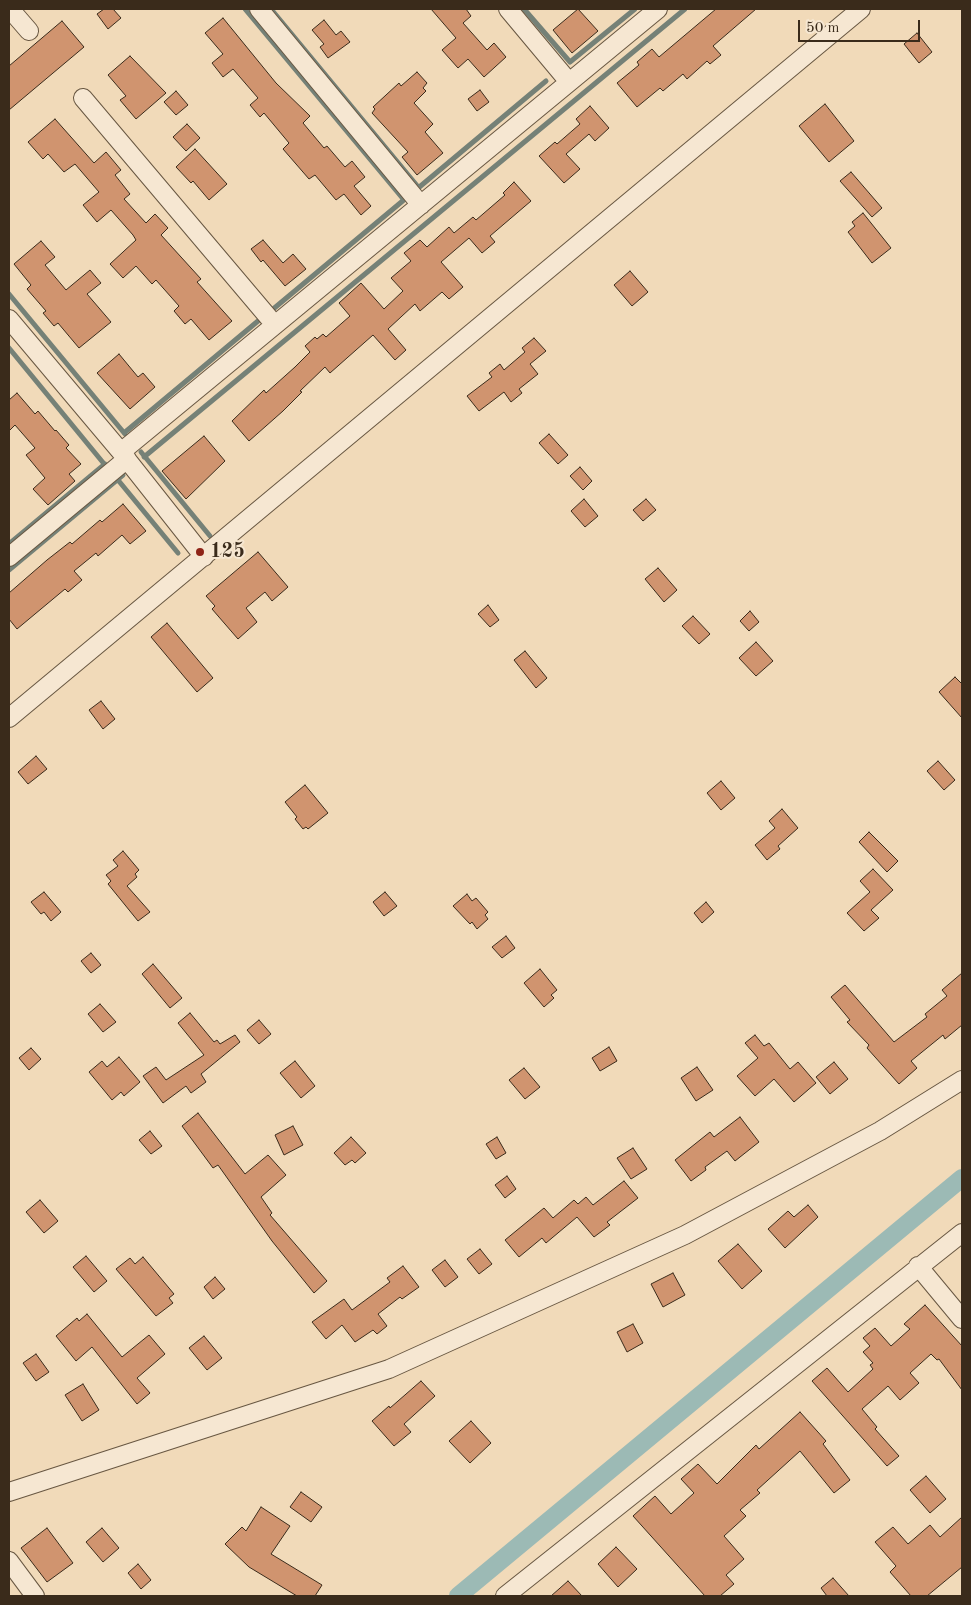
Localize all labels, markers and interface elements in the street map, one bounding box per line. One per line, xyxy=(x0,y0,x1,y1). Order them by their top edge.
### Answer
scale bar xyxy=(801,10,924,42)
text: 50 m xyxy=(806,21,840,36)
place label: 125 xyxy=(210,540,245,564)
marker: 125 xyxy=(194,546,206,558)

